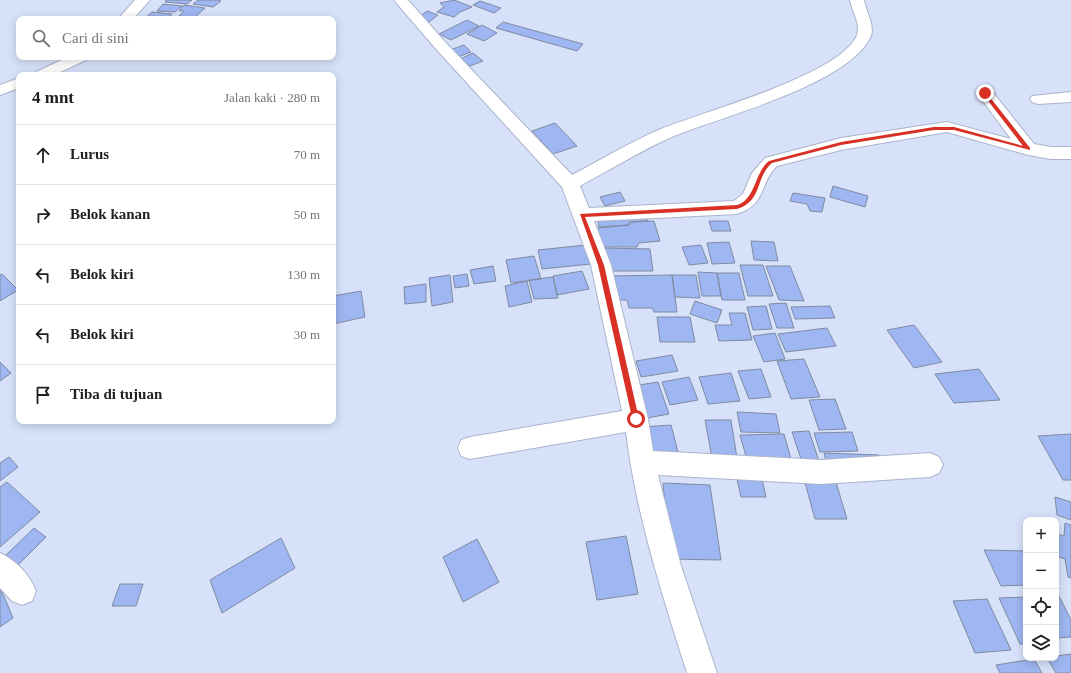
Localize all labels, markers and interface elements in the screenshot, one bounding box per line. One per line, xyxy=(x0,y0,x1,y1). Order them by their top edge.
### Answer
search box xyxy=(16,16,336,60)
icon: search xyxy=(30,27,52,49)
text: Cari di sini xyxy=(62,30,129,46)
route end xyxy=(976,84,994,102)
text: 4 mnt xyxy=(32,88,74,107)
text: Jalan kaki · 280 m xyxy=(224,90,320,105)
icon: ahead xyxy=(32,144,54,166)
text: Lurus xyxy=(70,146,109,162)
text: 70 m xyxy=(294,147,320,162)
icon: right xyxy=(32,204,54,226)
text: Belok kanan xyxy=(70,206,150,222)
text: 50 m xyxy=(294,207,320,222)
icon: left xyxy=(32,264,54,286)
text: Belok kiri xyxy=(70,266,134,282)
text: 130 m xyxy=(287,267,320,282)
icon: left xyxy=(32,324,54,346)
text: Belok kiri xyxy=(70,326,134,342)
text: 30 m xyxy=(294,327,320,342)
icon: arrive xyxy=(32,384,54,406)
text: Tiba di tujuan xyxy=(70,386,162,402)
route start xyxy=(627,410,645,428)
map controls xyxy=(1023,517,1059,661)
button: + xyxy=(1023,517,1059,553)
button: − xyxy=(1023,553,1059,589)
button: locate xyxy=(1023,589,1059,625)
button: layers xyxy=(1023,625,1059,661)

